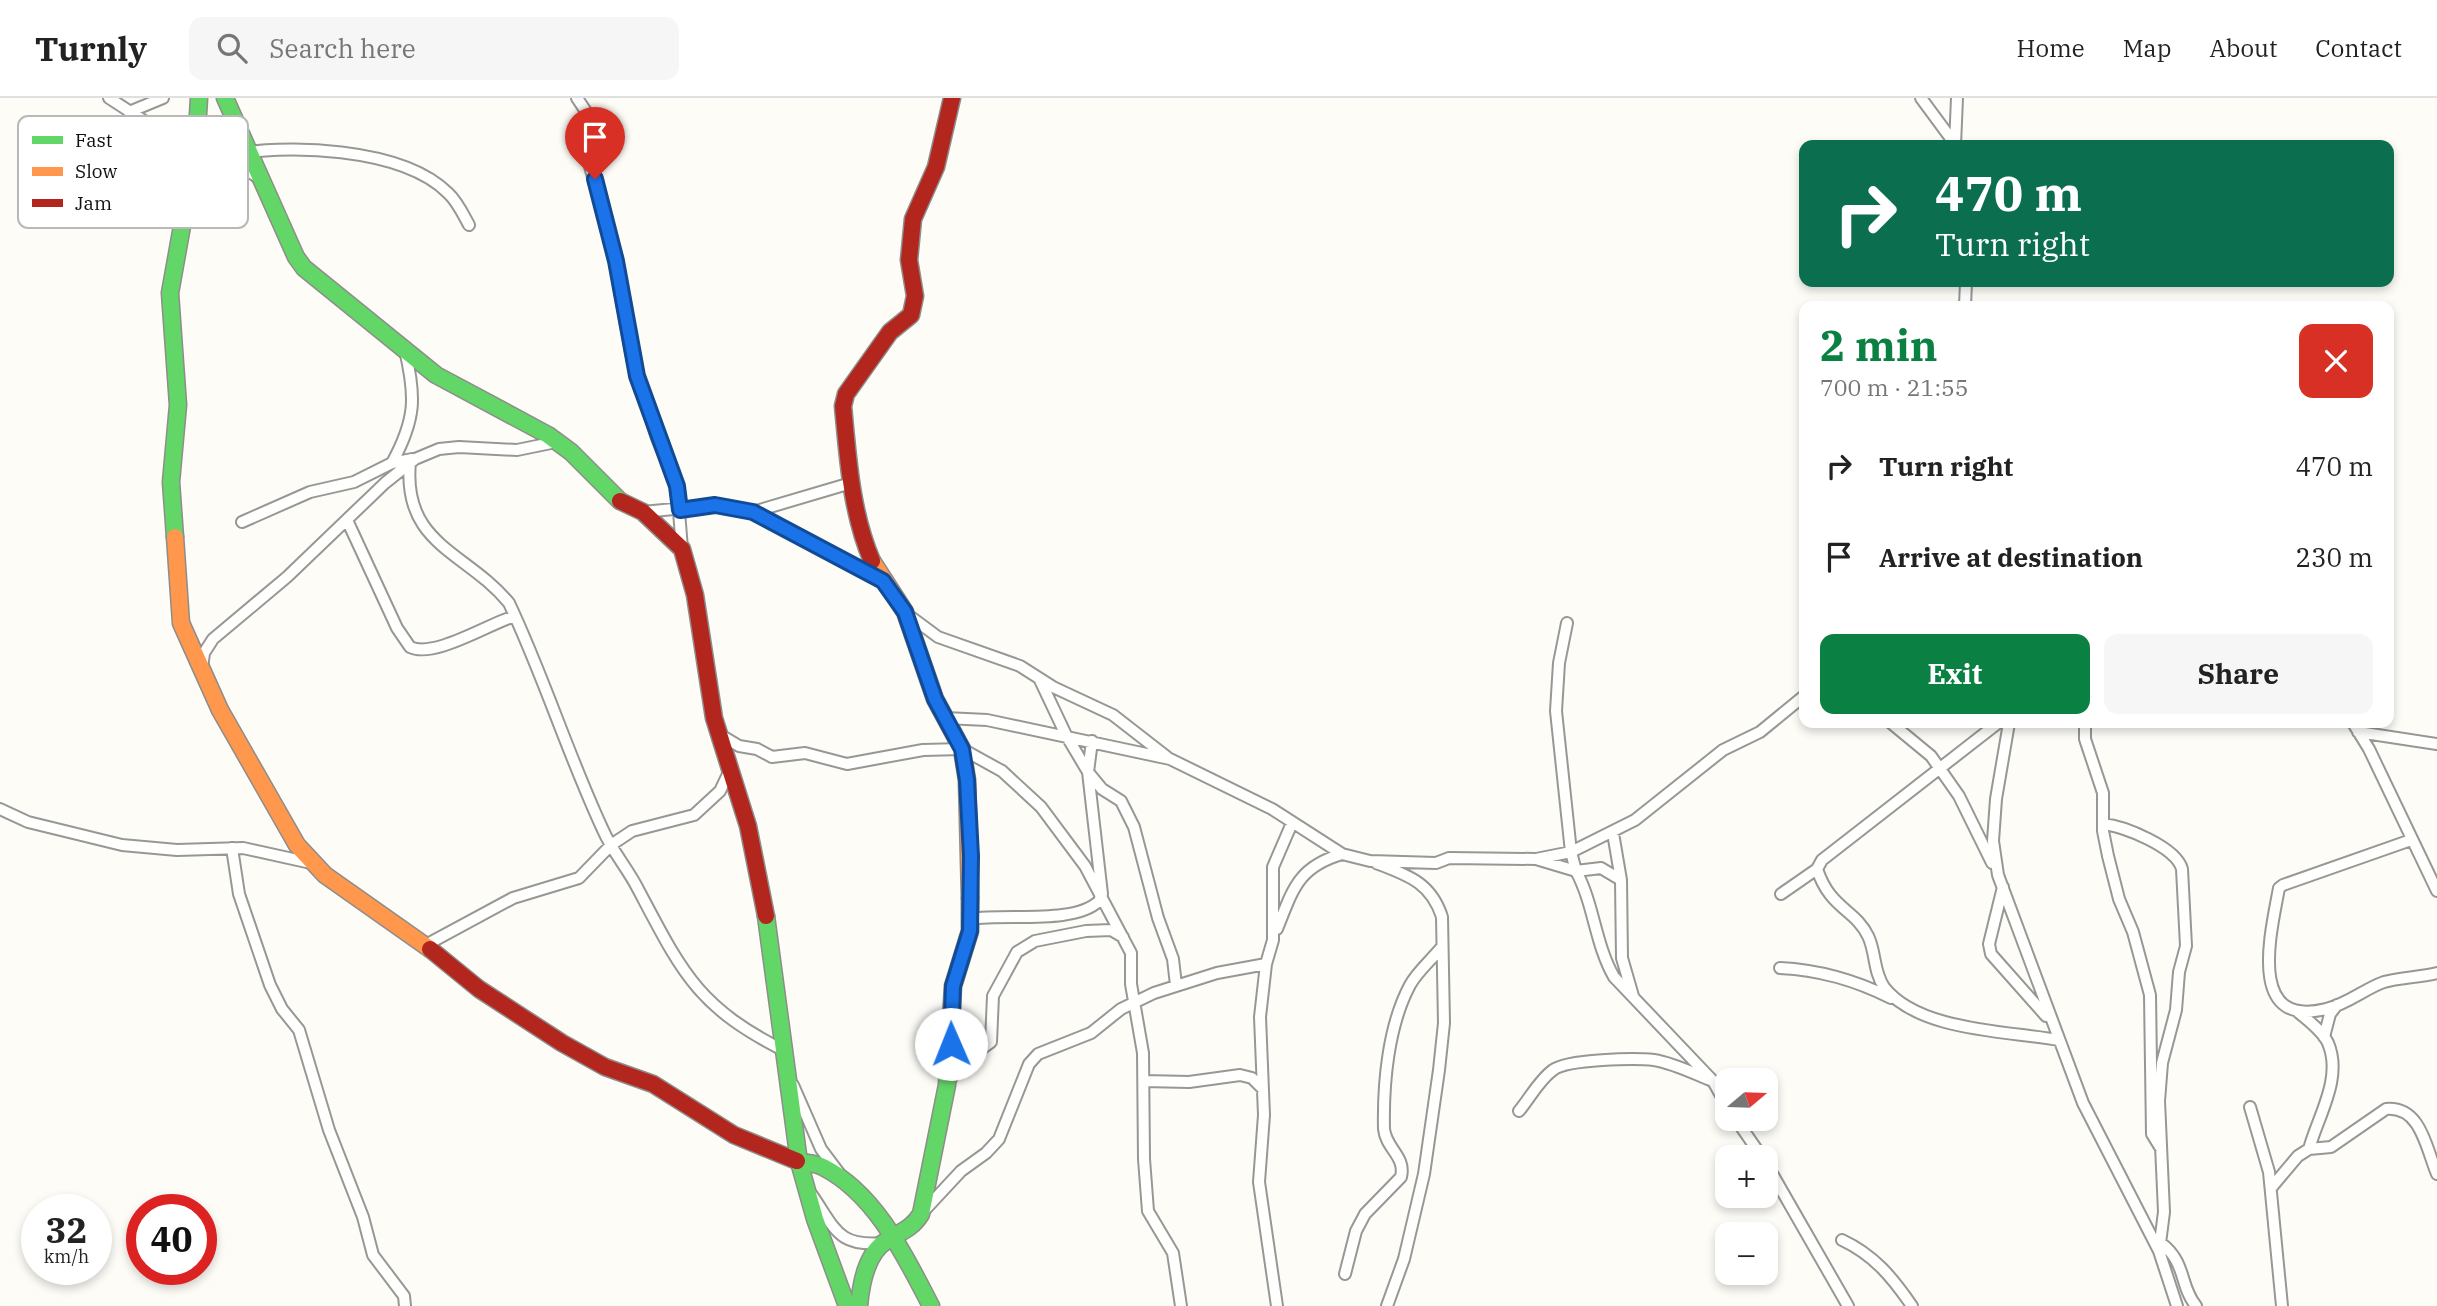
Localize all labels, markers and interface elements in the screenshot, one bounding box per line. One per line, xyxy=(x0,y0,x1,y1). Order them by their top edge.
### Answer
search box xyxy=(189,17,679,80)
text: Turnly xyxy=(35,27,147,70)
icon: search xyxy=(213,29,251,67)
text: Search here xyxy=(269,31,416,65)
text: Home xyxy=(2017,32,2085,64)
text: Map xyxy=(2123,32,2171,64)
text: About xyxy=(2209,32,2277,64)
text: Contact xyxy=(2315,32,2402,64)
pin xyxy=(565,107,625,179)
legend xyxy=(18,116,248,228)
icon: arrive xyxy=(576,118,614,156)
text: Fast xyxy=(75,128,113,152)
text: Slow xyxy=(75,159,117,183)
text: 470 m xyxy=(1935,161,2082,224)
icon: right xyxy=(1820,168,1911,259)
text: Jam xyxy=(75,191,112,215)
text: Turn right xyxy=(1935,223,2090,265)
text: 2 min xyxy=(1820,318,1938,373)
button: close xyxy=(2299,324,2373,398)
text: 700 m · 21:55 xyxy=(1820,372,1969,402)
icon: right xyxy=(1820,447,1858,485)
text: Turn right xyxy=(1879,449,2013,483)
text: 470 m xyxy=(2295,449,2373,483)
icon: arrive xyxy=(1820,538,1858,576)
text: Arrive at destination xyxy=(1879,540,2143,574)
text: 230 m xyxy=(2295,540,2373,574)
button: Exit xyxy=(1820,634,2090,714)
button: Share xyxy=(2104,634,2373,714)
position arrow xyxy=(914,1007,988,1081)
north arrow xyxy=(1715,1068,1778,1130)
map controls xyxy=(1715,1068,1778,1285)
button: + xyxy=(1715,1145,1778,1208)
speed limit sign: 40 xyxy=(126,1194,217,1285)
text: 32 xyxy=(45,1207,88,1253)
button: − xyxy=(1715,1222,1778,1285)
text: km/h xyxy=(44,1245,89,1268)

